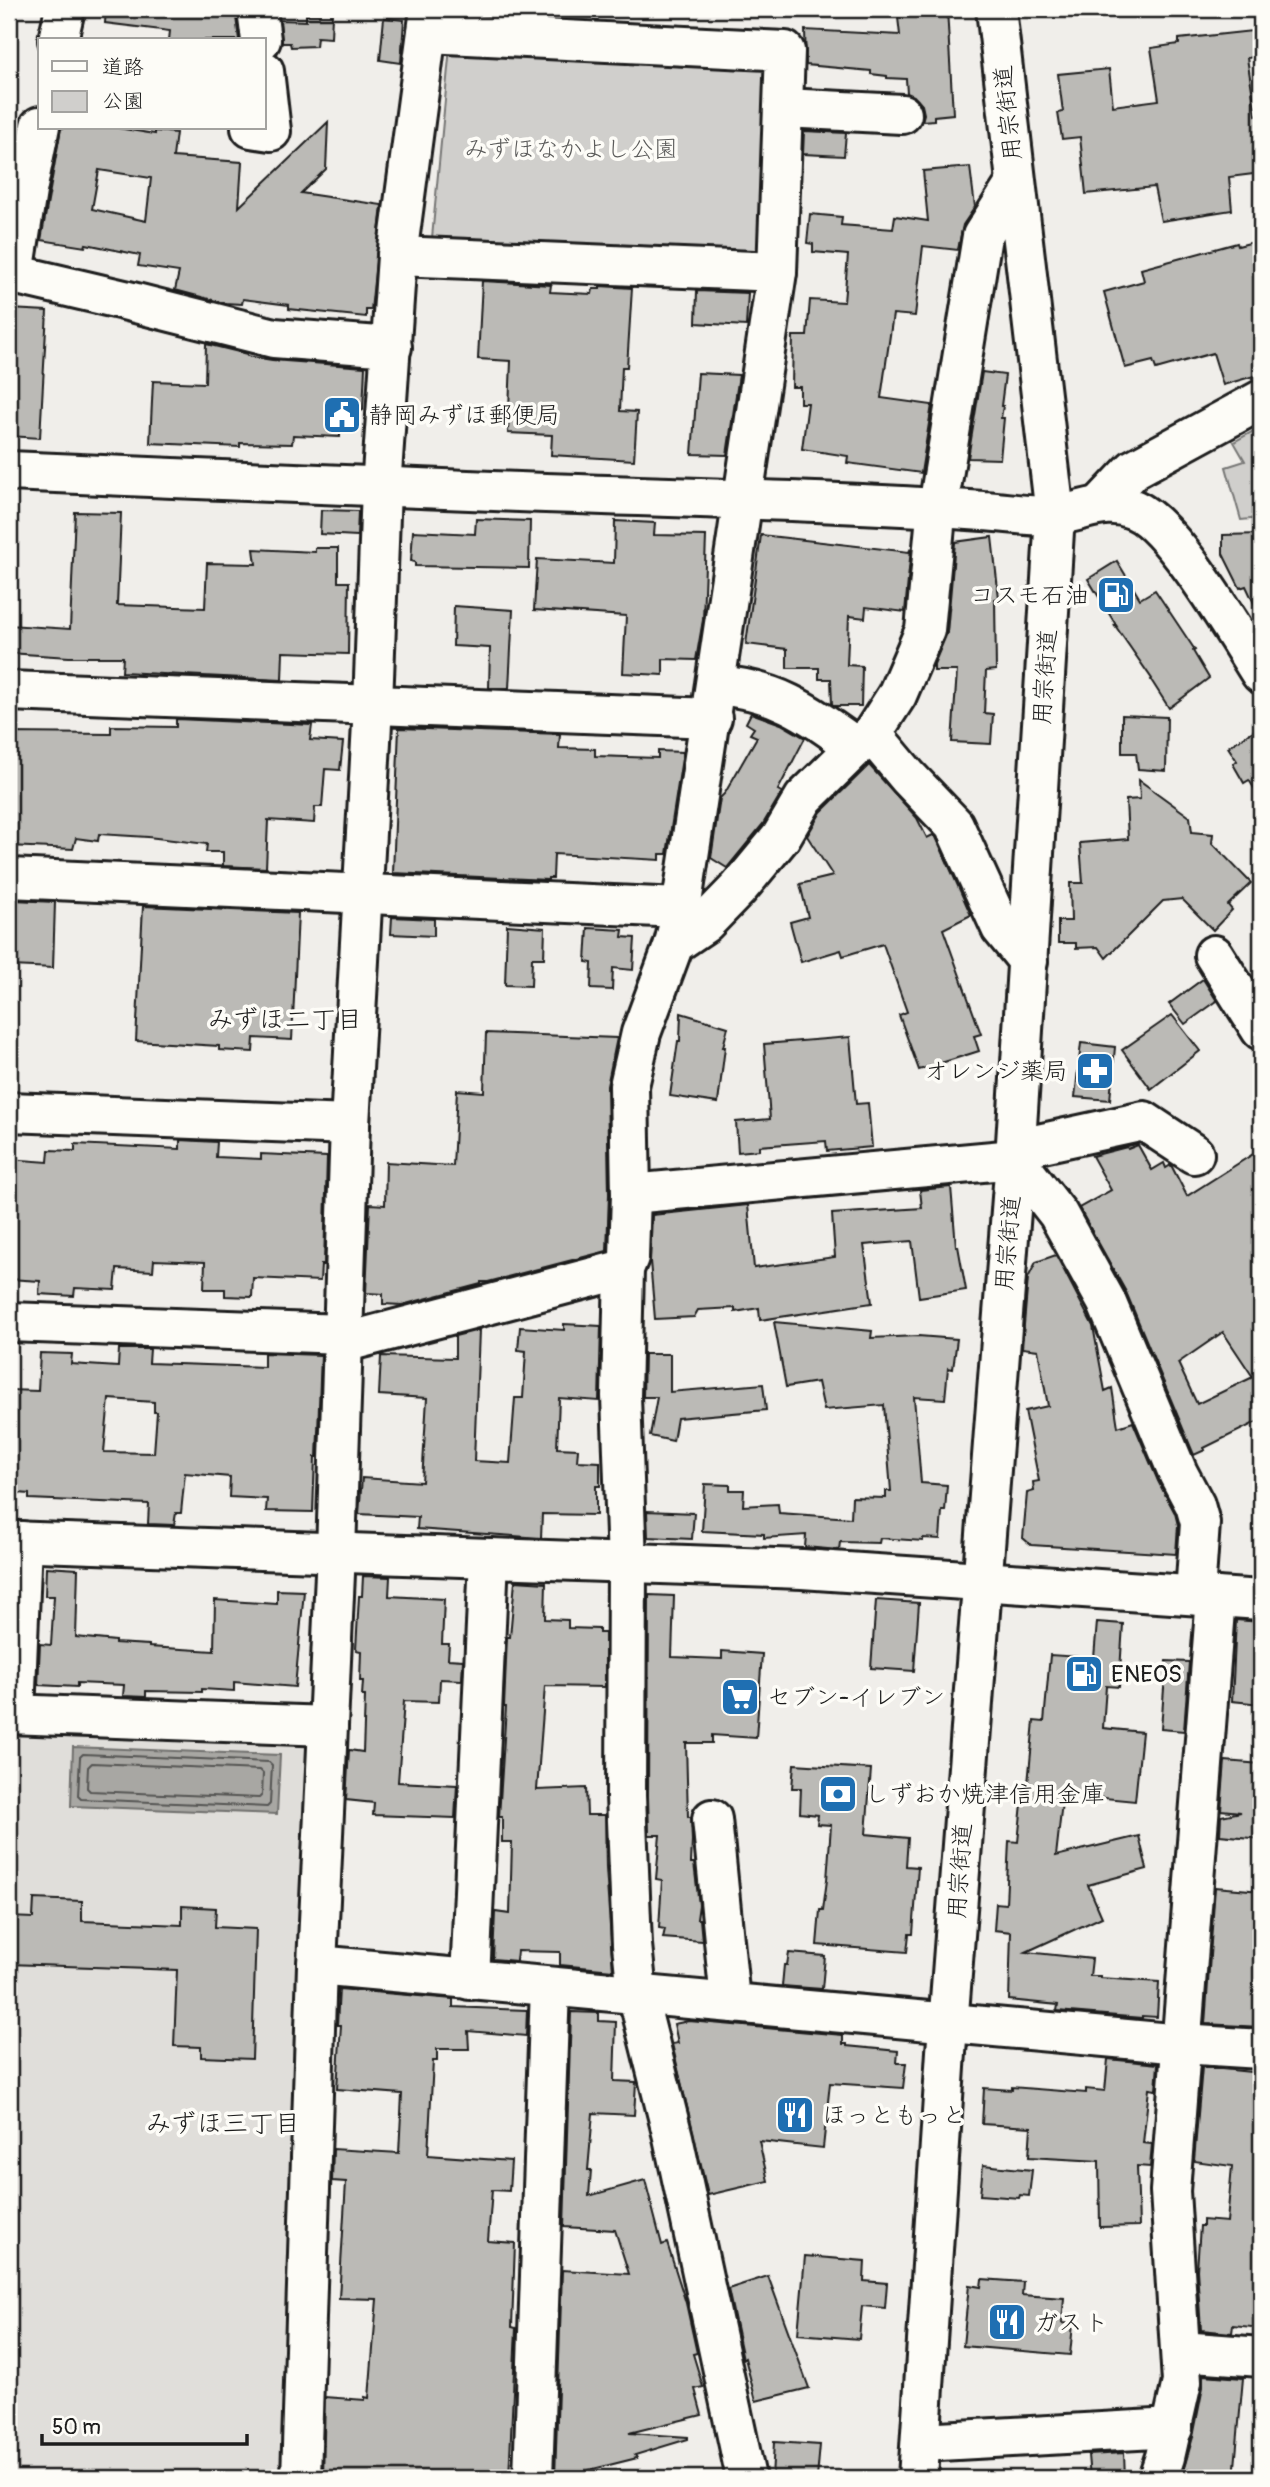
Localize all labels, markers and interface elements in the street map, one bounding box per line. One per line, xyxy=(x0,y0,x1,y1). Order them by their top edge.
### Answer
legend xyxy=(38,38,266,130)
text: 道路 xyxy=(102,54,144,81)
street label: 用宗街道 xyxy=(989,64,1027,162)
text: 公園 xyxy=(102,88,144,115)
park label: みずほなかよし公園 xyxy=(464,135,678,164)
public building icon: 静岡みずほ郵便局 xyxy=(321,394,363,436)
place label: 静岡みずほ郵便局 xyxy=(369,401,560,430)
fuel station icon: コスモ石油 xyxy=(1095,574,1137,616)
place label: コスモ石油 xyxy=(970,581,1089,610)
street label: 用宗街道 xyxy=(1027,628,1063,726)
district label: みずほ二丁目 xyxy=(208,1004,362,1036)
pharmacy icon: オレンジ薬局 xyxy=(1074,1050,1116,1092)
place label: オレンジ薬局 xyxy=(924,1057,1068,1086)
street label: 用宗街道 xyxy=(989,1194,1027,1292)
fuel station icon: ENEOS xyxy=(1063,1653,1105,1695)
place label: ENEOS xyxy=(1111,1660,1182,1689)
supermarket icon: セブン-イレブン xyxy=(719,1676,761,1718)
place label: セブン-イレブン xyxy=(767,1683,945,1712)
bank icon: しずおか焼津信用金庫 xyxy=(817,1773,859,1815)
place label: しずおか焼津信用金庫 xyxy=(865,1780,1105,1809)
street label: 用宗街道 xyxy=(942,1822,978,1920)
restaurant icon: ほっともっと xyxy=(774,2094,816,2136)
place label: ほっともっと xyxy=(822,2101,966,2130)
district label: みずほ三丁目 xyxy=(146,2108,300,2140)
restaurant icon: ガスト xyxy=(986,2301,1028,2343)
place label: ガスト xyxy=(1034,2308,1108,2337)
scale bar xyxy=(42,2403,247,2447)
text: 50 m xyxy=(52,2414,101,2441)

